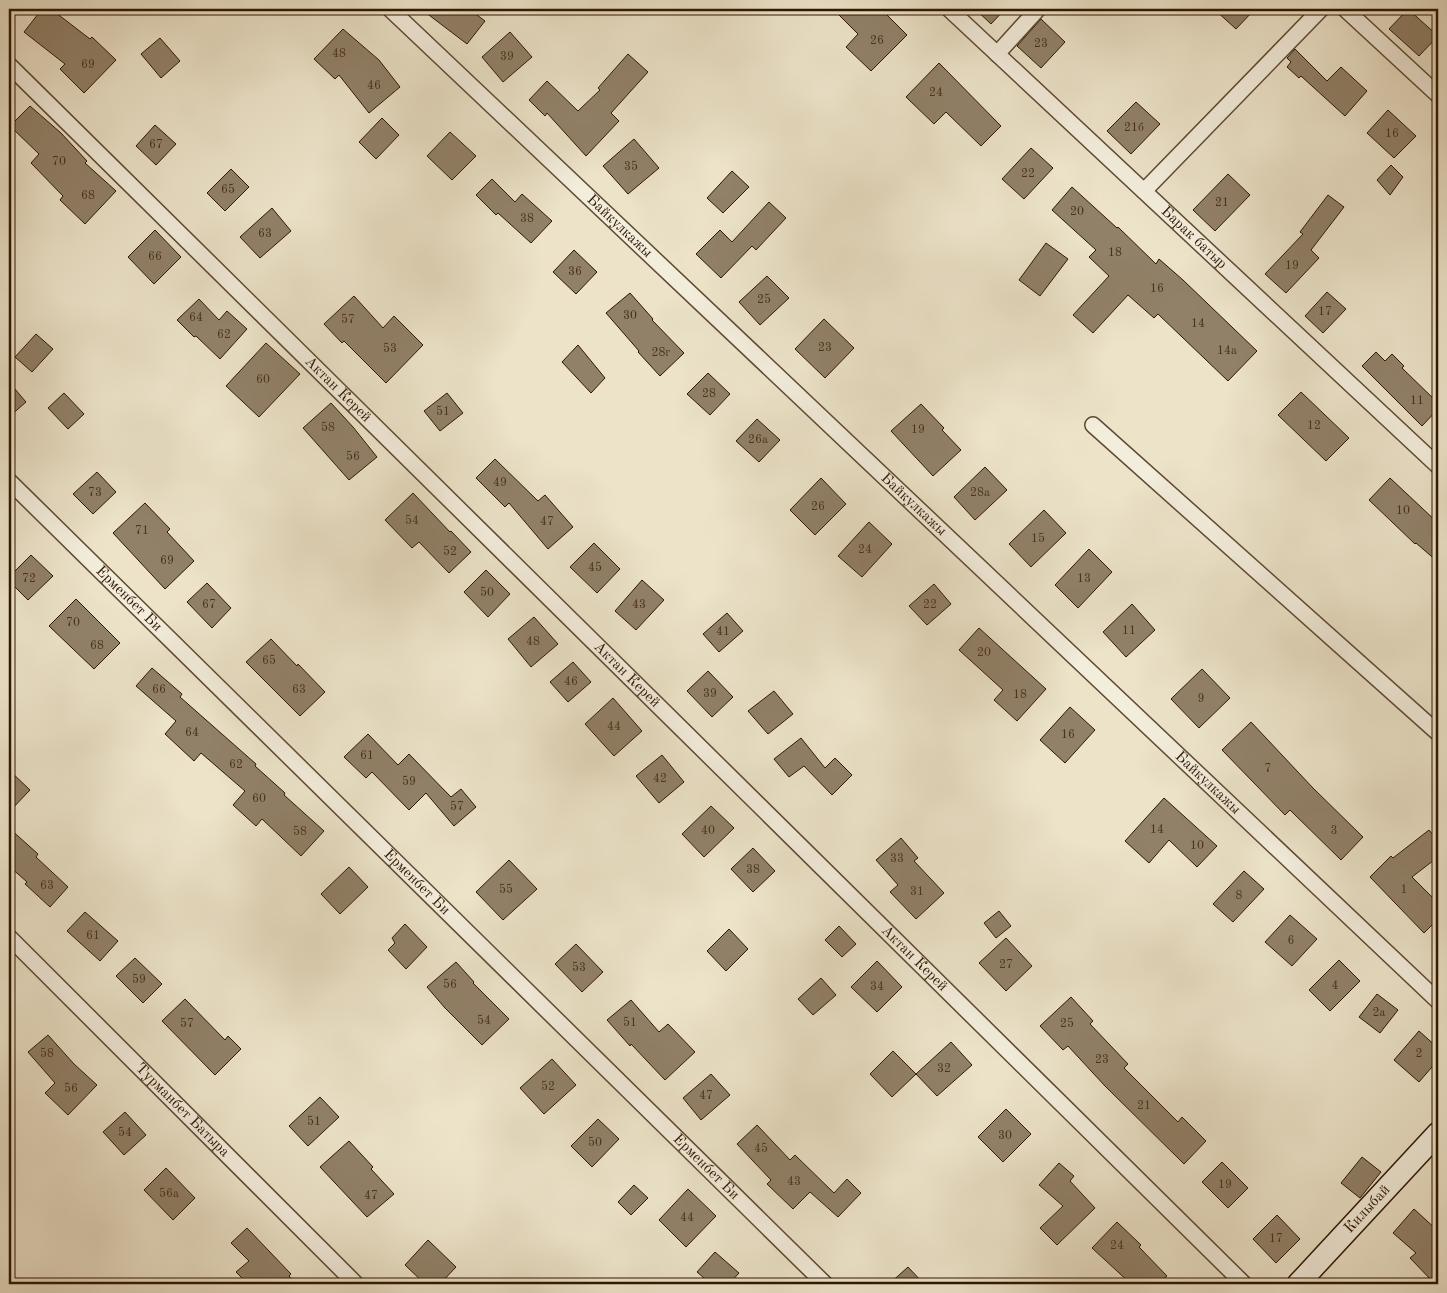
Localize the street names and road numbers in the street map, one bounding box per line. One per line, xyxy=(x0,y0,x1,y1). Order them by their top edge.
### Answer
street label: Байкулкажы xyxy=(584,192,655,261)
street label: Барак батыр xyxy=(1158,204,1230,272)
street label: Актан Керей xyxy=(302,354,374,425)
street label: Байкулкажы xyxy=(878,470,949,539)
street label: Ерменбет Би xyxy=(93,563,165,634)
street label: Актан Керей xyxy=(591,639,663,710)
street label: Байкулкажы xyxy=(1172,749,1243,817)
street label: Ерменбет Би xyxy=(381,847,453,918)
street label: Актан Керей xyxy=(878,923,950,994)
street label: Турманбет Батыра xyxy=(132,1060,232,1160)
street label: Ерменбет Би xyxy=(670,1131,742,1203)
street label: Килыбай xyxy=(1342,1182,1393,1236)

